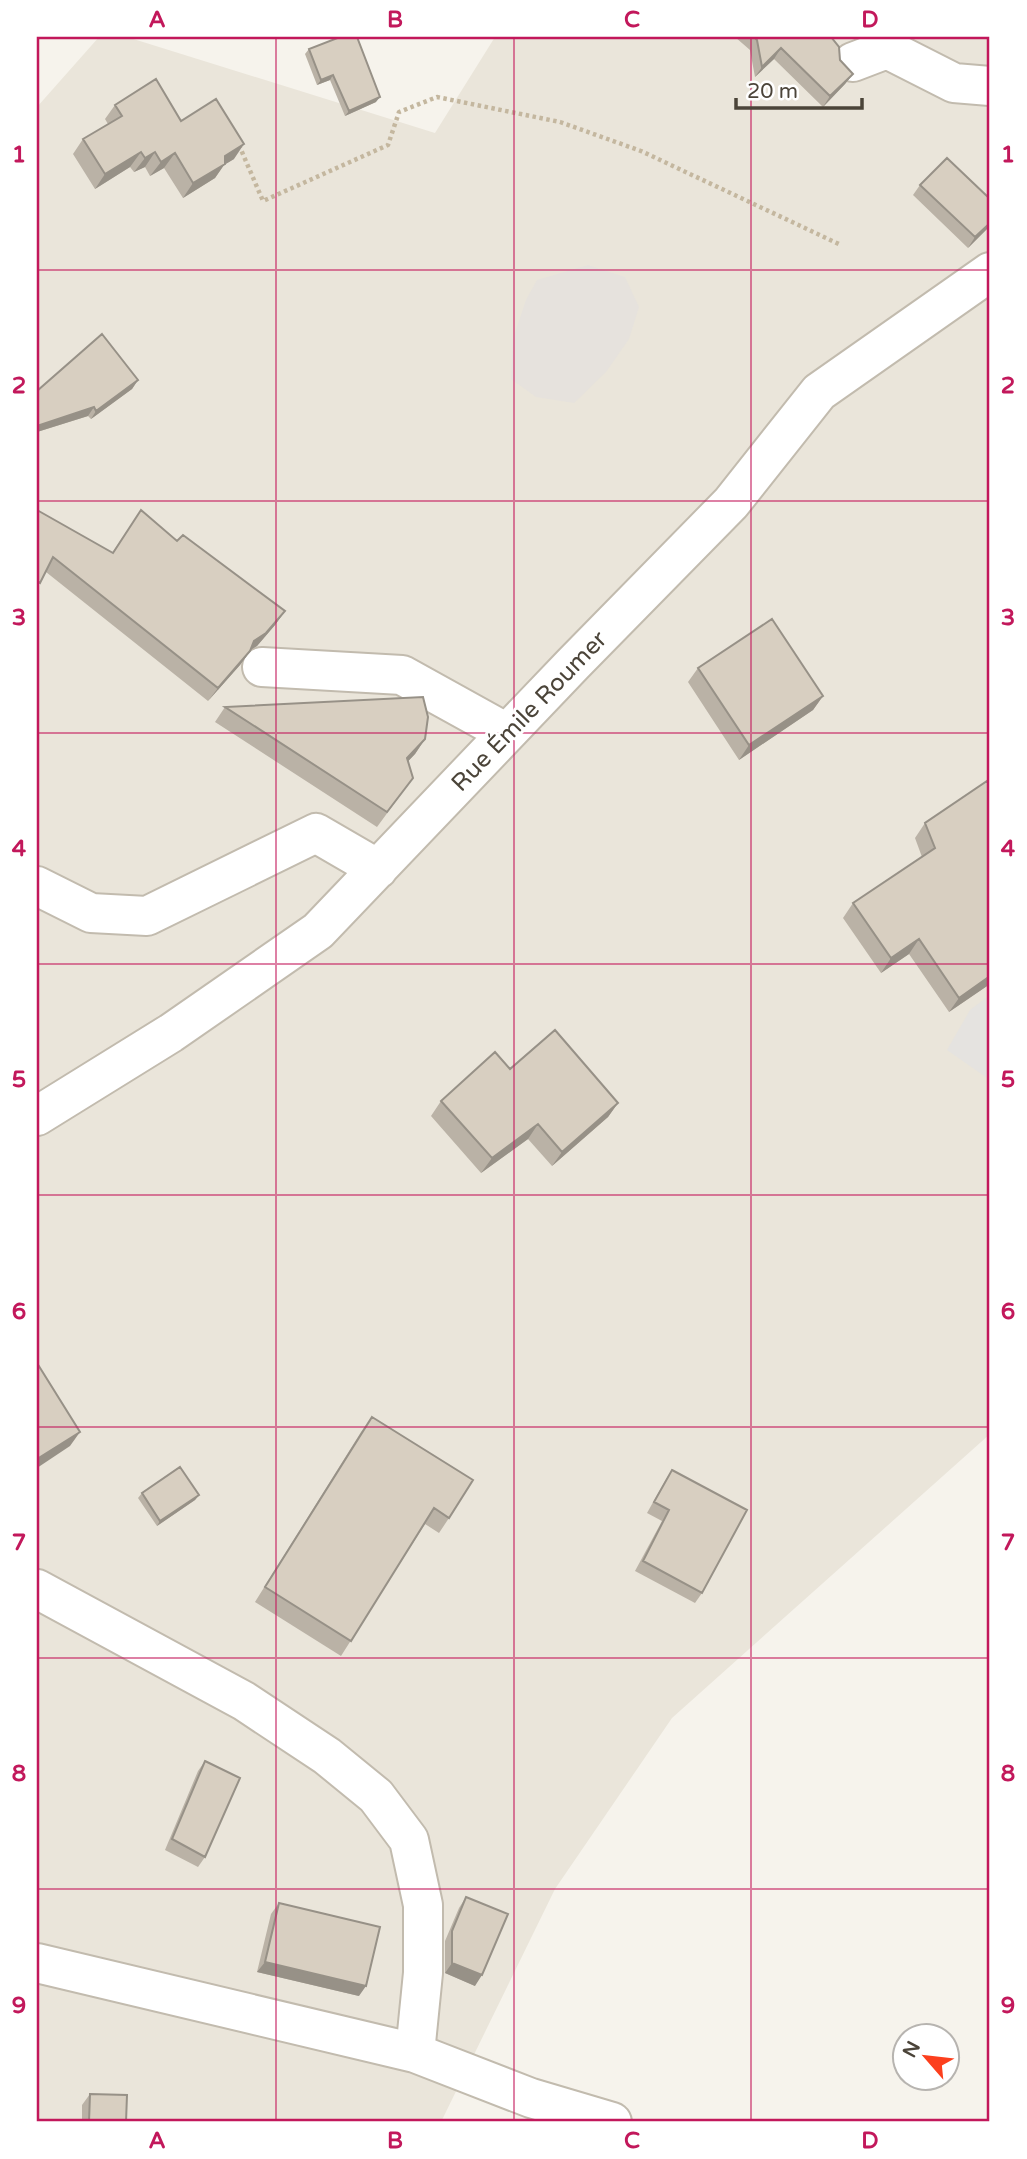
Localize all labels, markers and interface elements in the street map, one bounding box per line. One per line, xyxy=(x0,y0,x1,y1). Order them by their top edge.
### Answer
text: A xyxy=(148,6,166,34)
text: B xyxy=(387,6,403,34)
text: C xyxy=(624,6,640,34)
text: D xyxy=(861,6,879,34)
scale bar xyxy=(736,66,862,110)
text: 20 m xyxy=(747,79,798,104)
text: 1 xyxy=(12,141,26,169)
text: 1 xyxy=(1001,141,1015,169)
text: 2 xyxy=(12,372,26,400)
text: 2 xyxy=(1001,372,1015,400)
text: 3 xyxy=(12,604,26,632)
text: 3 xyxy=(1001,604,1015,632)
street label: Rue Émile Roumer xyxy=(445,624,614,798)
text: 4 xyxy=(12,835,27,863)
text: 4 xyxy=(1001,835,1016,863)
text: 5 xyxy=(12,1066,26,1094)
text: 5 xyxy=(1001,1066,1015,1094)
text: 6 xyxy=(12,1298,26,1326)
text: 6 xyxy=(1001,1298,1015,1326)
text: 7 xyxy=(12,1529,26,1557)
text: 7 xyxy=(1001,1529,1015,1557)
text: 8 xyxy=(12,1760,26,1788)
text: 8 xyxy=(1001,1760,1015,1788)
text: 9 xyxy=(12,1992,26,2020)
text: 9 xyxy=(1001,1992,1015,2020)
north arrow xyxy=(890,2022,960,2092)
text: N xyxy=(899,2038,925,2061)
text: A xyxy=(148,2127,166,2155)
text: B xyxy=(387,2127,403,2155)
text: C xyxy=(624,2127,640,2155)
text: D xyxy=(861,2127,879,2155)

